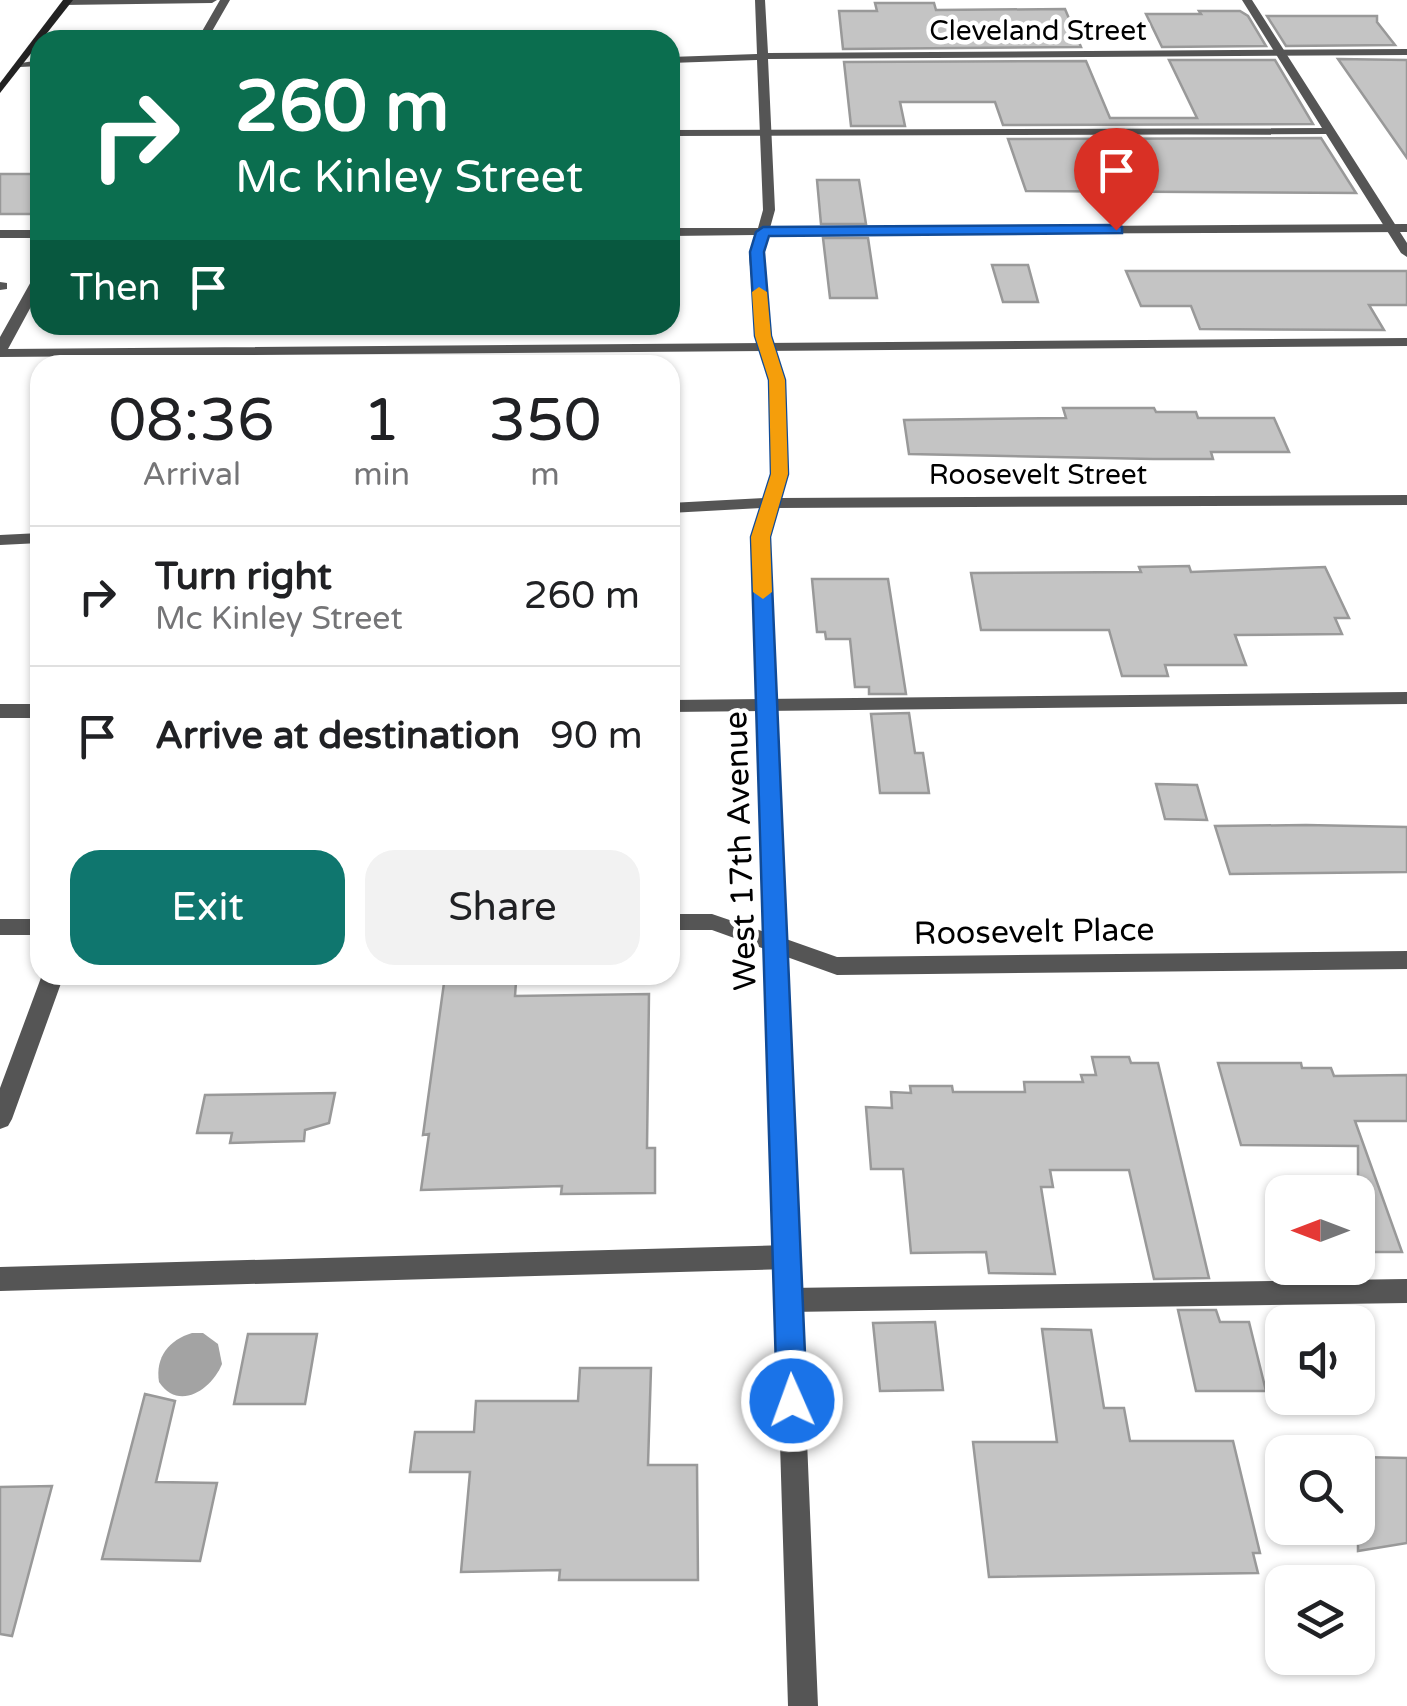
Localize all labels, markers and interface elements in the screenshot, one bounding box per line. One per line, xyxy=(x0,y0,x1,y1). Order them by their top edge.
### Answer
street label: Cleveland Street xyxy=(929,14,1147,48)
text: 260 m xyxy=(235,66,449,150)
icon: right xyxy=(70,70,200,200)
pin xyxy=(1074,128,1159,231)
icon: arrive xyxy=(1089,143,1144,198)
text: Mc Kinley Street xyxy=(235,151,583,205)
icon: arrive xyxy=(181,260,236,315)
text: Then xyxy=(70,265,161,311)
text: 08:36 xyxy=(108,385,275,457)
text: 1 xyxy=(363,385,400,457)
text: 350 xyxy=(488,385,602,457)
text: Arrival xyxy=(142,456,241,494)
text: min xyxy=(353,456,410,494)
text: m xyxy=(530,456,560,494)
street label: Roosevelt Street xyxy=(929,458,1148,492)
text: Turn right xyxy=(155,554,332,600)
icon: right xyxy=(70,569,125,624)
text: 260 m xyxy=(524,573,640,619)
text: Mc Kinley Street xyxy=(155,600,403,638)
icon: arrive xyxy=(70,709,125,764)
street label: West 17th Avenue xyxy=(717,711,765,991)
text: Arrive at destination xyxy=(155,713,520,759)
text: 90 m xyxy=(550,713,643,759)
button: Exit xyxy=(70,850,345,965)
button: Share xyxy=(365,850,640,965)
street label: Roosevelt Place xyxy=(913,911,1155,953)
north arrow xyxy=(1265,1175,1375,1285)
map controls xyxy=(1265,1175,1375,1675)
button: sound xyxy=(1265,1305,1375,1415)
position arrow xyxy=(740,1349,844,1453)
button: search xyxy=(1265,1435,1375,1545)
button: layers xyxy=(1265,1565,1375,1675)

